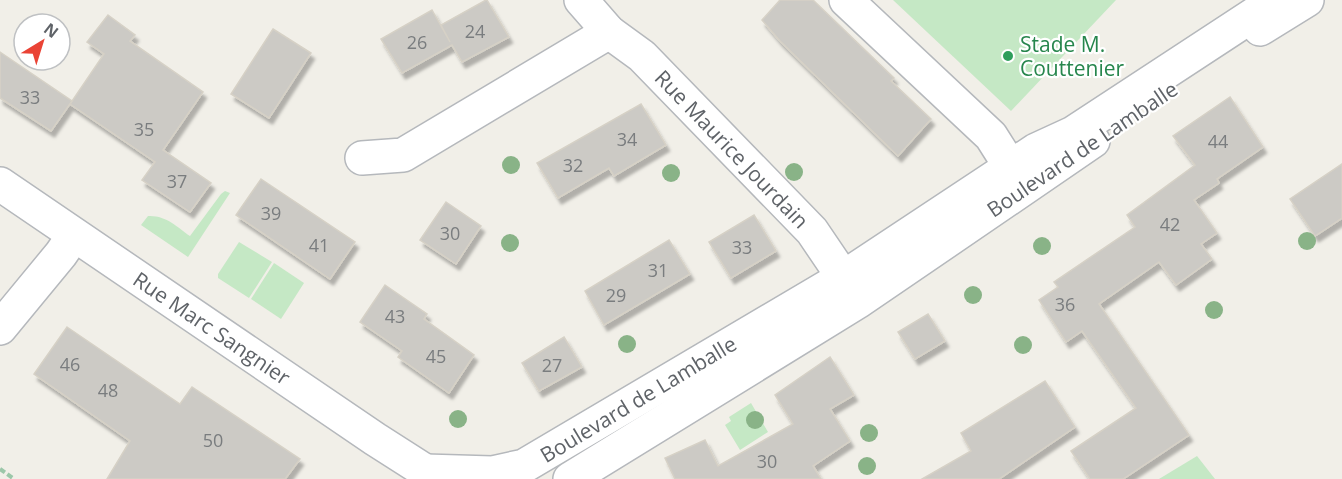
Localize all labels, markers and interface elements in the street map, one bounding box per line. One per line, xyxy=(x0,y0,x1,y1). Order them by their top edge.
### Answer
north arrow xyxy=(12,12,72,72)
text: N xyxy=(39,18,63,43)
house number: 24 xyxy=(465,19,485,43)
house number: 26 xyxy=(407,30,427,54)
place label: Stade M. Couttenier xyxy=(1020,30,1124,82)
marker: Stade M. Couttenier xyxy=(1001,49,1015,63)
street label: Rue Maurice Jourdain xyxy=(649,64,815,234)
street label: Boulevard de Lamballe xyxy=(981,75,1183,223)
house number: 33 xyxy=(20,85,40,109)
house number: 35 xyxy=(134,117,154,141)
house number: 34 xyxy=(617,127,637,151)
house number: 44 xyxy=(1208,129,1228,153)
house number: 32 xyxy=(563,153,583,177)
house number: 37 xyxy=(167,169,187,193)
house number: 39 xyxy=(261,201,281,225)
house number: 42 xyxy=(1160,212,1180,236)
house number: 30 xyxy=(440,221,460,245)
house number: 41 xyxy=(309,233,329,257)
house number: 33 xyxy=(732,235,752,259)
house number: 31 xyxy=(648,258,668,282)
street label: Rue Marc Sangnier xyxy=(128,265,296,391)
house number: 29 xyxy=(606,283,626,307)
house number: 36 xyxy=(1055,292,1075,316)
house number: 43 xyxy=(385,304,405,328)
street label: Boulevard de Lamballe xyxy=(535,329,741,469)
house number: 45 xyxy=(426,344,446,368)
house number: 46 xyxy=(60,352,80,376)
house number: 27 xyxy=(542,353,562,377)
house number: 48 xyxy=(98,378,118,402)
house number: 50 xyxy=(203,428,223,452)
house number: 30 xyxy=(757,449,777,473)

